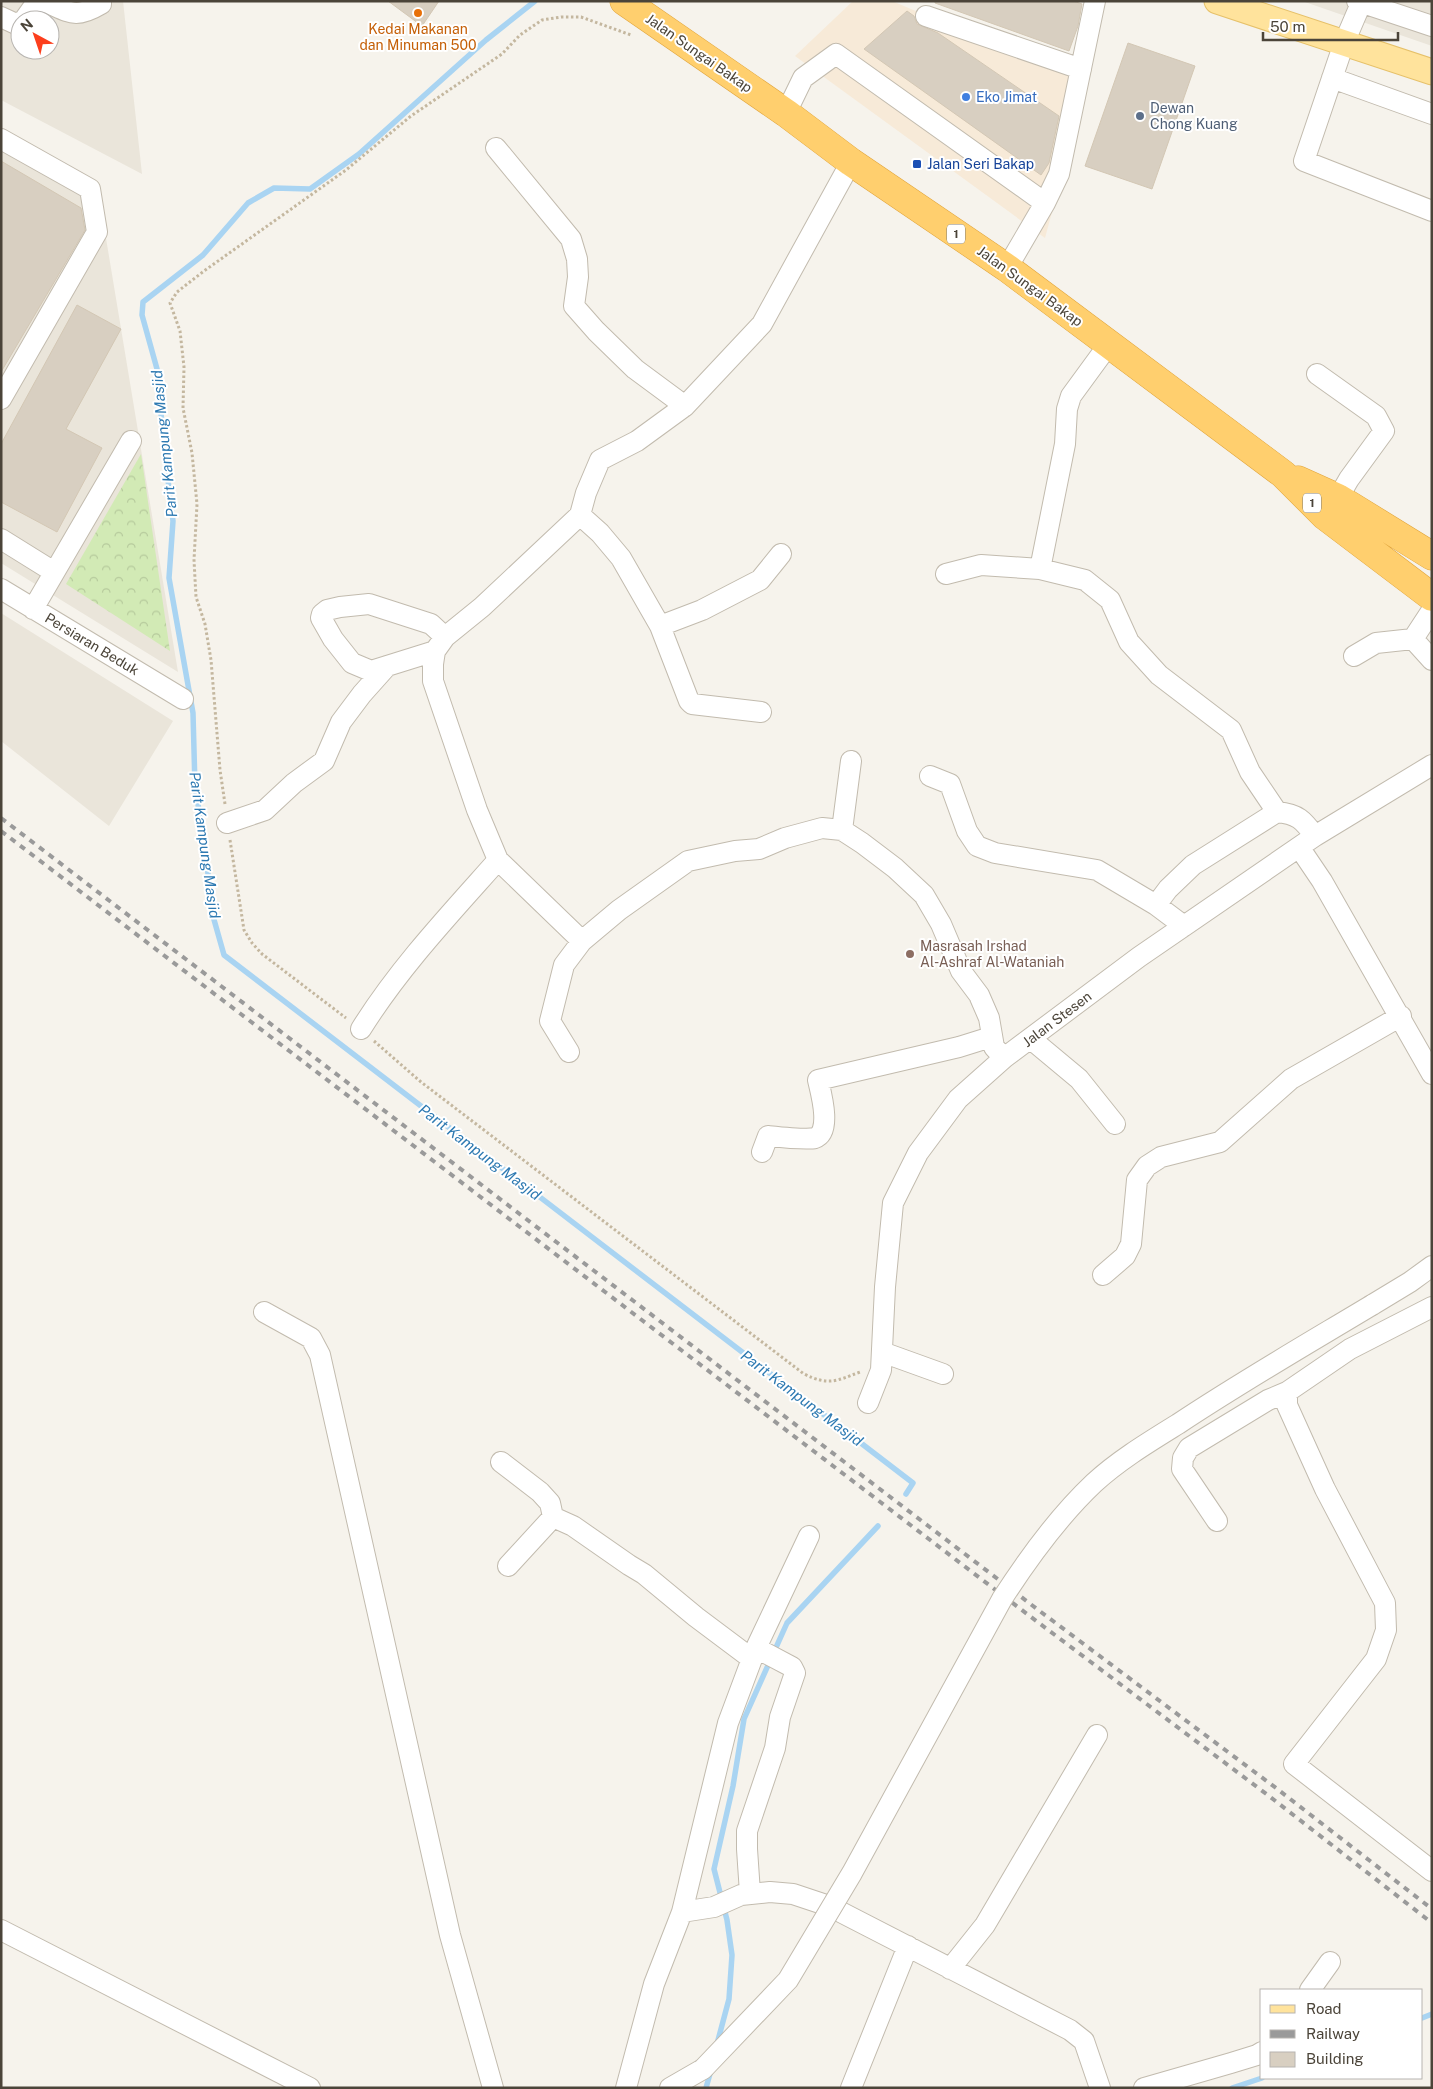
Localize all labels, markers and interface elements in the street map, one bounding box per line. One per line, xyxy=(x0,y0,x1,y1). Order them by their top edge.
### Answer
marker: Kedai Makanan dan Minuman 500 xyxy=(412,7,424,19)
north arrow xyxy=(10,10,60,60)
street label: Jalan Sungai Bakap xyxy=(643,10,755,96)
scale bar xyxy=(1263,10,1398,42)
text: N xyxy=(17,15,36,35)
text: 50 m xyxy=(1270,18,1305,35)
place label: Kedai Makanan dan Minuman 500 xyxy=(359,21,477,53)
place label: Eko Jimat xyxy=(976,89,1037,105)
marker: Eko Jimat xyxy=(960,91,972,103)
place label: Dewan Chong Kuang xyxy=(1150,100,1238,132)
marker: Dewan Chong Kuang xyxy=(1134,110,1146,122)
place label: Jalan Seri Bakap xyxy=(927,156,1034,172)
marker: Jalan Seri Bakap xyxy=(911,158,923,170)
road number: 1 xyxy=(947,224,965,243)
street label: Jalan Sungai Bakap xyxy=(974,242,1086,330)
water label: Parit Kampung Masjid xyxy=(148,369,180,519)
road number: 1 xyxy=(1303,493,1321,512)
street label: Persiaran Beduk xyxy=(42,610,142,678)
water label: Parit Kampung Masjid xyxy=(186,770,224,920)
place label: Masrasah Irshad Al-Ashraf Al-Wataniah xyxy=(920,938,1064,970)
marker: Masrasah Irshad Al-Ashraf Al-Wataniah xyxy=(904,948,916,960)
street label: Jalan Stesen xyxy=(1019,988,1095,1050)
water label: Parit Kampung Masjid xyxy=(416,1101,545,1204)
water label: Parit Kampung Masjid xyxy=(738,1347,867,1450)
legend xyxy=(1260,1989,1423,2079)
text: Road xyxy=(1306,2000,1342,2017)
text: Railway xyxy=(1306,2025,1360,2042)
text: Building xyxy=(1306,2050,1364,2067)

